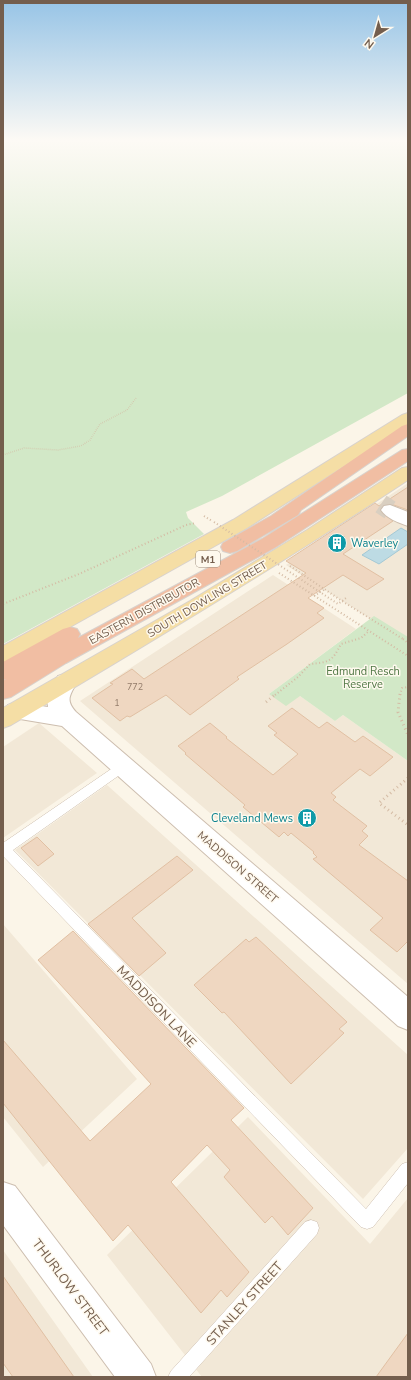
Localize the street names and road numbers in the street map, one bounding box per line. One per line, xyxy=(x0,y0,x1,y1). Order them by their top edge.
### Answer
road number: M1 xyxy=(196,551,220,567)
street label: SOUTH DOWLING STREET xyxy=(145,557,270,641)
street label: EASTERN DISTRIBUTOR xyxy=(86,575,203,648)
street label: MADDISON STREET xyxy=(194,828,282,907)
street label: MADDISON LANE xyxy=(112,962,200,1052)
street label: THURLOW STREET xyxy=(28,1235,113,1340)
street label: STANLEY STREET xyxy=(202,1258,287,1349)

